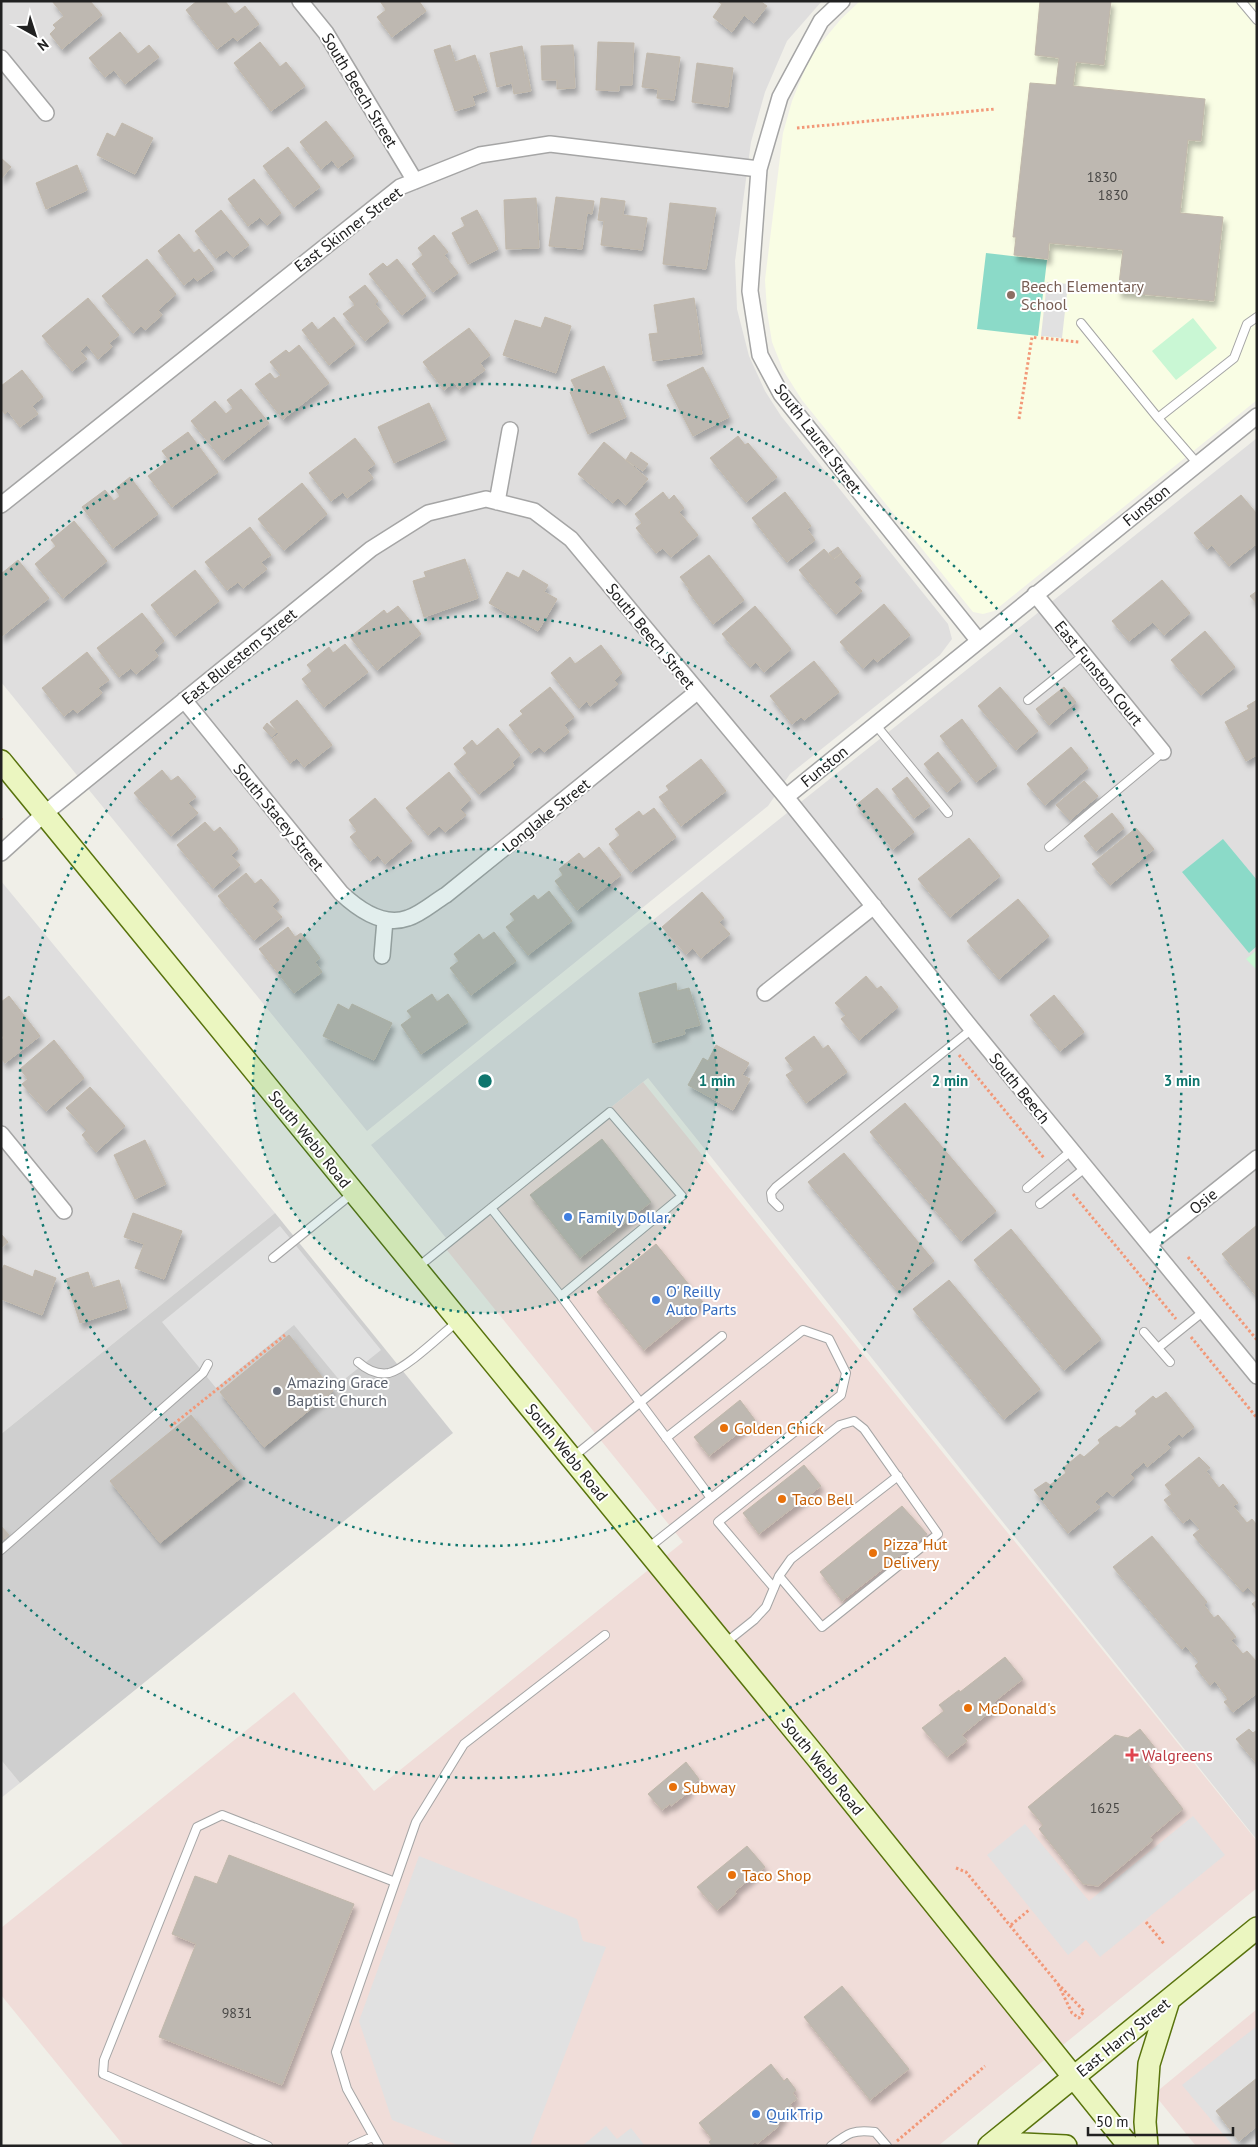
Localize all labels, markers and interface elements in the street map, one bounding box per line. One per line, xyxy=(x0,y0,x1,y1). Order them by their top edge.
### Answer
north arrow xyxy=(10,10,60,60)
street label: South Beech Street xyxy=(318,29,402,152)
text: N xyxy=(34,35,52,55)
house number: 1830 xyxy=(1087,168,1118,186)
street label: East Skinner Street xyxy=(290,182,406,276)
house number: 1830 xyxy=(1098,186,1129,204)
place label: Beech Elementary School xyxy=(1021,276,1145,314)
marker: Beech Elementary School xyxy=(1005,289,1017,301)
street label: South Laurel Street xyxy=(770,379,866,497)
street label: Funston xyxy=(1118,480,1174,530)
street label: South Beech Street xyxy=(602,579,700,693)
street label: East Bluestem Street xyxy=(178,603,301,708)
street label: East Funston Court xyxy=(1051,616,1148,730)
street label: Funston xyxy=(796,741,852,791)
street label: South Stacey Street xyxy=(229,759,329,875)
street label: Longlake Street xyxy=(498,773,594,856)
street label: South Beech xyxy=(985,1049,1055,1127)
text: 1 min xyxy=(699,1071,735,1090)
text: 2 min xyxy=(932,1071,968,1090)
text: 3 min xyxy=(1164,1071,1200,1090)
centre of rings xyxy=(476,1072,494,1090)
street label: South Webb Road xyxy=(264,1086,356,1192)
street label: Osie xyxy=(1185,1184,1221,1218)
place label: Family Dollar xyxy=(578,1207,670,1227)
marker: Family Dollar xyxy=(562,1211,574,1223)
place label: O' Reilly Auto Parts xyxy=(666,1281,737,1319)
marker: O' Reilly Auto Parts xyxy=(650,1294,662,1306)
place label: Amazing Grace Baptist Church xyxy=(287,1372,389,1410)
marker: Amazing Grace Baptist Church xyxy=(271,1385,283,1397)
street label: South Webb Road xyxy=(521,1399,613,1505)
place label: Golden Chick xyxy=(734,1418,824,1438)
marker: Golden Chick xyxy=(718,1422,730,1434)
place label: Taco Bell xyxy=(792,1489,854,1509)
marker: Taco Bell xyxy=(776,1493,788,1505)
place label: Pizza Hut Delivery xyxy=(883,1534,948,1572)
marker: Pizza Hut Delivery xyxy=(867,1547,879,1559)
place label: McDonald's xyxy=(978,1698,1056,1718)
marker: McDonald's xyxy=(962,1702,974,1714)
street label: South Webb Road xyxy=(777,1713,869,1819)
place label: Walgreens xyxy=(1142,1745,1213,1765)
marker: Walgreens xyxy=(1126,1749,1138,1761)
place label: Subway xyxy=(683,1777,736,1797)
marker: Subway xyxy=(667,1781,679,1793)
house number: 1625 xyxy=(1090,1799,1120,1817)
place label: Taco Shop xyxy=(742,1865,811,1885)
marker: Taco Shop xyxy=(726,1869,738,1881)
street label: East Harry Street xyxy=(1072,1993,1174,2081)
house number: 9831 xyxy=(222,2004,252,2022)
place label: QuikTrip xyxy=(766,2104,823,2124)
scale bar xyxy=(1088,2104,1233,2136)
marker: QuikTrip xyxy=(750,2108,762,2120)
text: 50 m xyxy=(1096,2112,1129,2131)

